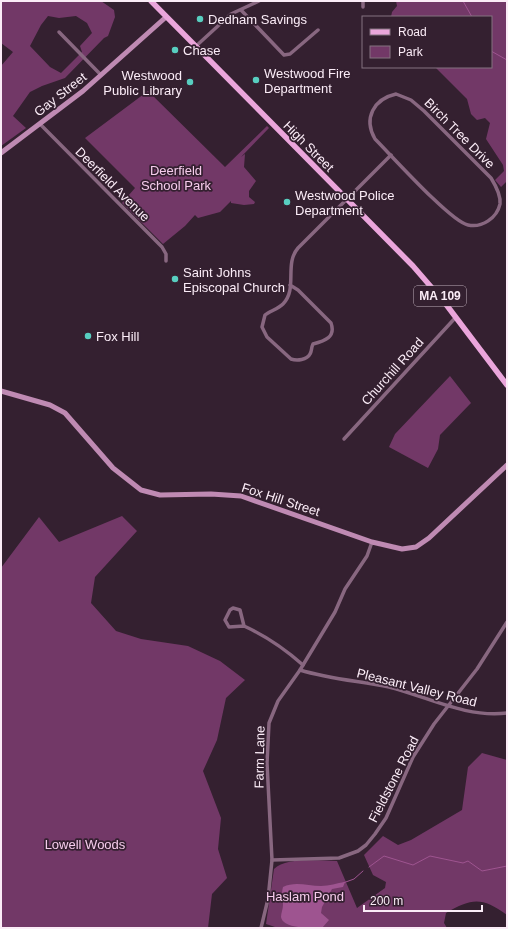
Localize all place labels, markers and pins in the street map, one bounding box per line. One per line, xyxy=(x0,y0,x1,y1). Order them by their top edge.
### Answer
place label: Dedham Savings xyxy=(208,12,307,27)
marker: Dedham Savings xyxy=(195,14,205,24)
place label: Chase xyxy=(183,43,221,58)
marker: Chase xyxy=(170,45,180,55)
place label: Westwood Fire Department xyxy=(264,66,350,96)
place label: Westwood Public Library xyxy=(103,68,182,98)
marker: Westwood Fire Department xyxy=(251,75,261,85)
marker: Westwood Public Library xyxy=(185,77,195,87)
place label: Westwood Police Department xyxy=(295,188,394,218)
marker: Westwood Police Department xyxy=(282,197,292,207)
place label: Saint Johns Episcopal Church xyxy=(183,265,285,295)
marker: Saint Johns Episcopal Church xyxy=(170,274,180,284)
place label: Fox Hill xyxy=(96,329,139,344)
marker: Fox Hill xyxy=(83,331,93,341)

